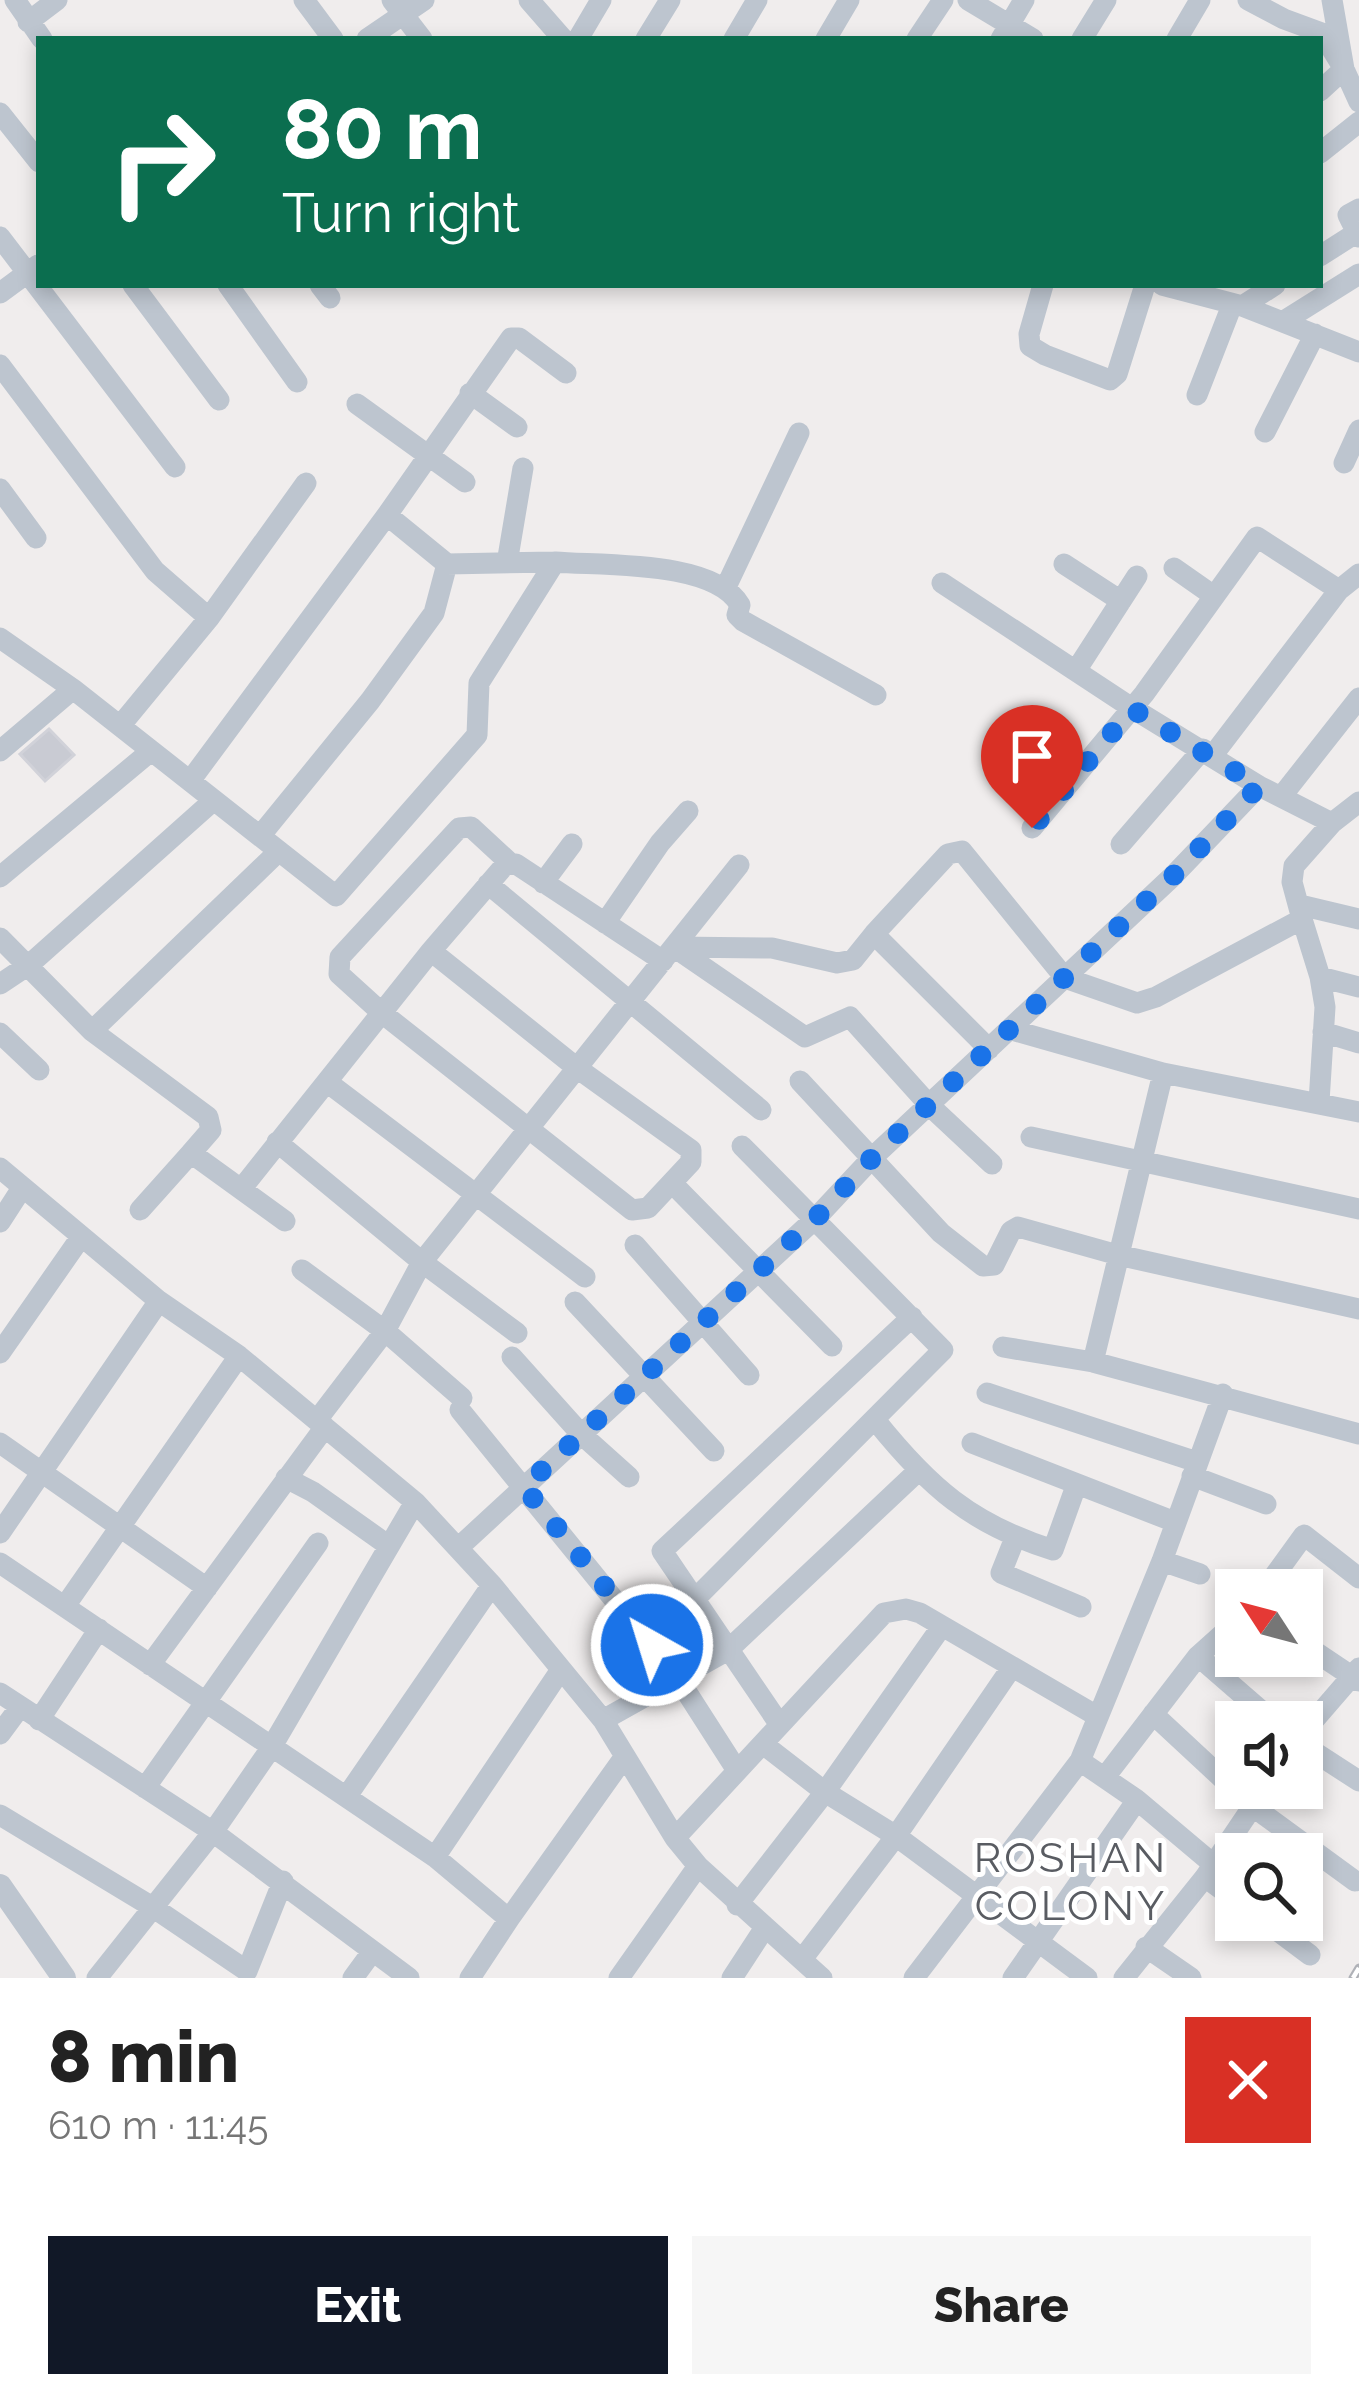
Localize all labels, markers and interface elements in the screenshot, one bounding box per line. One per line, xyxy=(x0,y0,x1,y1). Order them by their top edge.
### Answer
text: 80 m xyxy=(282,80,483,179)
icon: right xyxy=(84,84,240,240)
text: Turn right xyxy=(282,181,520,245)
pin xyxy=(981,705,1083,828)
icon: arrive xyxy=(999,723,1065,789)
north arrow xyxy=(1215,1569,1323,1677)
map controls xyxy=(1215,1569,1323,1941)
position arrow xyxy=(589,1582,715,1708)
button: sound xyxy=(1215,1701,1323,1809)
district label: ROSHAN COLONY xyxy=(974,1833,1168,1930)
button: search xyxy=(1215,1833,1323,1941)
text: 8 min xyxy=(48,2014,239,2099)
button: close xyxy=(1185,2017,1311,2143)
text: 610 m · 11:45 xyxy=(48,2102,268,2148)
button: Exit xyxy=(48,2236,668,2374)
button: Share xyxy=(692,2236,1311,2374)

